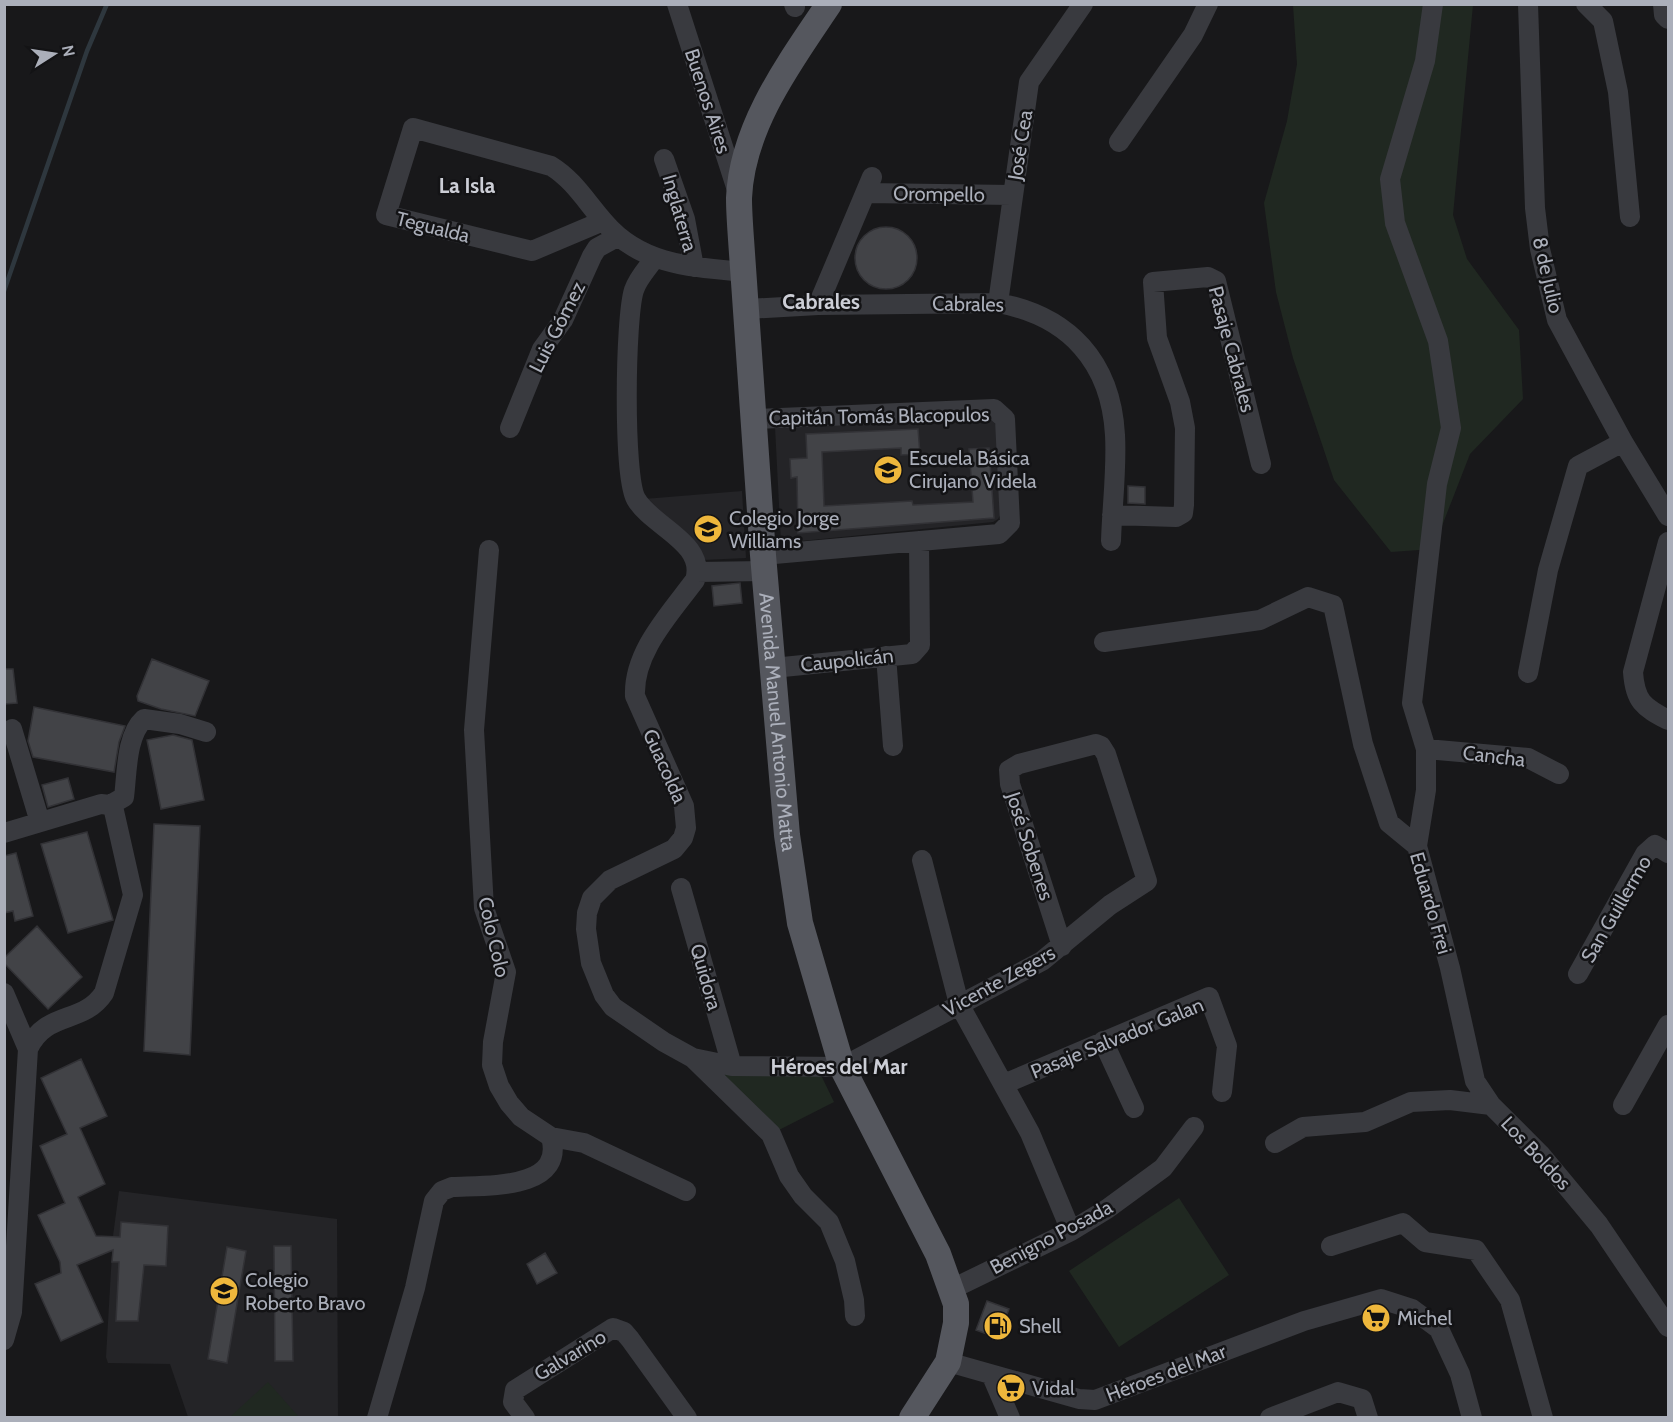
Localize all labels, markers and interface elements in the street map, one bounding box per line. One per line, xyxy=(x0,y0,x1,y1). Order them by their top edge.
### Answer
north arrow xyxy=(24,24,84,84)
text: N xyxy=(58,43,79,58)
street label: Buenos Aires xyxy=(680,46,736,156)
street label: José Cea xyxy=(1002,108,1037,183)
street label: Inglaterra xyxy=(658,172,703,255)
district label: La Isla xyxy=(439,173,496,198)
street label: Orompello xyxy=(893,181,985,207)
street label: Tegualda xyxy=(394,206,473,248)
street label: 8 de Julio xyxy=(1528,234,1568,316)
street label: Luis Gómez xyxy=(524,277,590,377)
street label: Pasaje Cabrales xyxy=(1204,283,1260,415)
district label: Cabrales xyxy=(782,289,860,314)
street label: Cabrales xyxy=(932,291,1004,317)
street label: Capitán Tomás Blacopulos xyxy=(768,402,990,430)
place label: Escuela Básica Cirujano Videla xyxy=(909,446,1037,493)
school or university icon: Escuela Básica Cirujano Videla xyxy=(872,454,904,486)
place label: Colegio Jorge Williams xyxy=(729,506,839,553)
school or university icon: Colegio Jorge Williams xyxy=(692,513,724,545)
street label: Avenida Manuel Antonio Matta xyxy=(754,591,801,853)
street label: Caupolicán xyxy=(799,643,895,677)
street label: Guacolda xyxy=(638,725,692,807)
street label: Cancha xyxy=(1461,740,1527,772)
street label: José Sobenes xyxy=(1001,788,1059,903)
street label: Eduardo Frei xyxy=(1405,849,1457,957)
street label: San Guillermo xyxy=(1576,851,1656,967)
street label: Colo Colo xyxy=(473,894,515,980)
street label: Vicente Zegers xyxy=(939,940,1059,1022)
street label: Quidora xyxy=(685,941,727,1013)
street label: Pasaje Salvador Galan xyxy=(1027,992,1207,1084)
district label: Héroes del Mar xyxy=(771,1054,907,1079)
street label: Los Boldos xyxy=(1496,1111,1576,1195)
street label: Benigno Posada xyxy=(986,1195,1117,1279)
place label: Colegio Roberto Bravo xyxy=(245,1268,365,1315)
school or university icon: Colegio Roberto Bravo xyxy=(208,1275,240,1307)
supermarket icon: Michel xyxy=(1360,1302,1392,1334)
place label: Michel xyxy=(1397,1306,1452,1330)
fuel station icon: Shell xyxy=(982,1310,1014,1342)
place label: Shell xyxy=(1019,1314,1061,1338)
street label: Galvarino xyxy=(530,1324,610,1386)
street label: Héroes del Mar xyxy=(1103,1339,1230,1407)
supermarket icon: Vidal xyxy=(995,1372,1027,1404)
place label: Vidal xyxy=(1032,1376,1075,1400)

